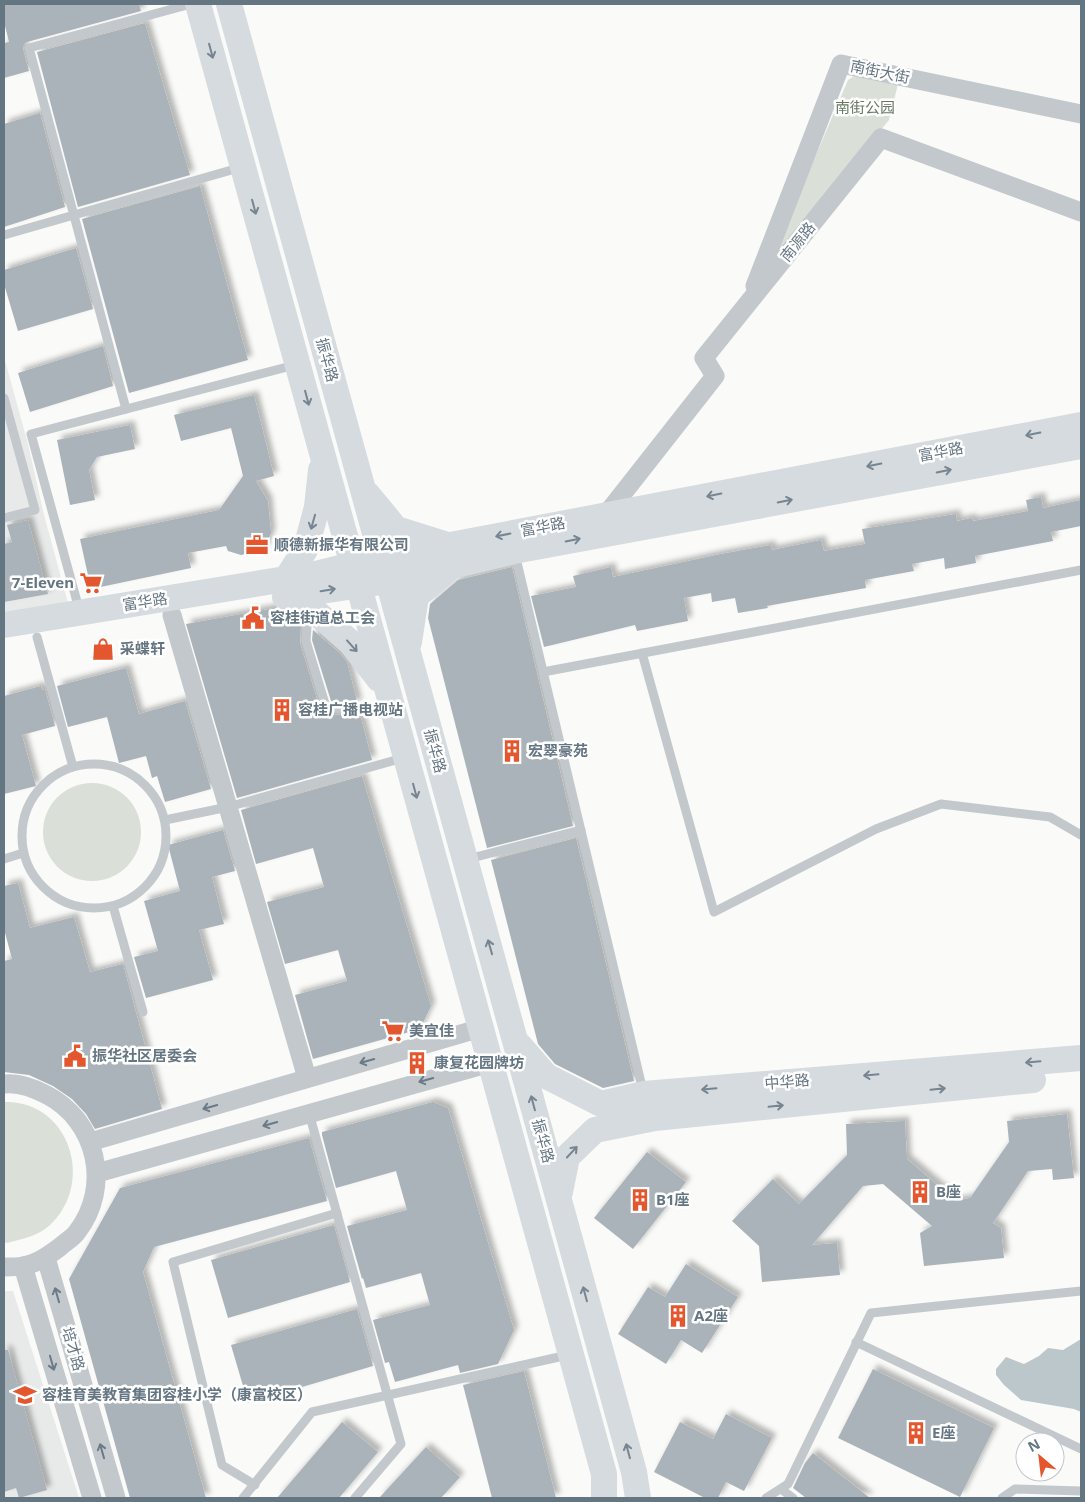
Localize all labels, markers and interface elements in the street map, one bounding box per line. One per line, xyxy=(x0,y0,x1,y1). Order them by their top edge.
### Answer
one-way arrow xyxy=(206,42,216,58)
street label: 南街大街 xyxy=(849,55,912,87)
park label: 南街公园 xyxy=(835,97,895,117)
one-way arrow xyxy=(250,199,259,215)
street label: 南源路 xyxy=(775,218,819,265)
street label: 振华路 xyxy=(312,335,343,384)
one-way arrow xyxy=(302,389,312,405)
one-way arrow xyxy=(1026,430,1042,440)
street label: 富华路 xyxy=(917,437,965,465)
one-way arrow xyxy=(866,460,882,470)
one-way arrow xyxy=(936,466,952,476)
one-way arrow xyxy=(706,491,722,500)
one-way arrow xyxy=(776,496,792,505)
street label: 富华路 xyxy=(519,512,567,540)
one-way arrow xyxy=(308,514,317,530)
one-way arrow xyxy=(495,531,511,540)
office icon: 顺德新振华有限公司 xyxy=(244,532,270,558)
place label: 顺德新振华有限公司 xyxy=(274,534,409,554)
one-way arrow xyxy=(565,535,581,545)
supermarket icon: 7-Eleven xyxy=(78,570,104,596)
place label: 7-Eleven xyxy=(12,572,74,592)
one-way arrow xyxy=(320,584,336,594)
street label: 富华路 xyxy=(121,588,169,614)
public building icon: 容桂街道总工会 xyxy=(240,605,266,631)
place label: 容桂街道总工会 xyxy=(270,607,375,627)
shop icon: 采蝶轩 xyxy=(90,636,116,662)
place label: 采蝶轩 xyxy=(120,638,165,658)
one-way arrow xyxy=(346,639,358,652)
building icon: 容桂广播电视站 xyxy=(269,697,295,723)
place label: 容桂广播电视站 xyxy=(298,699,403,719)
street label: 振华路 xyxy=(420,726,451,775)
building icon: 宏翠豪苑 xyxy=(499,738,525,764)
place label: 宏翠豪苑 xyxy=(528,740,588,760)
one-way arrow xyxy=(410,782,420,798)
one-way arrow xyxy=(484,939,494,955)
supermarket icon: 美宜佳 xyxy=(380,1018,406,1044)
place label: 美宜佳 xyxy=(409,1020,454,1040)
public building icon: 振华社区居委会 xyxy=(62,1043,88,1069)
place label: 振华社区居委会 xyxy=(92,1045,197,1065)
building icon: 康复花园牌坊 xyxy=(404,1050,430,1076)
place label: 康复花园牌坊 xyxy=(434,1052,524,1072)
one-way arrow xyxy=(359,1057,375,1067)
one-way arrow xyxy=(1025,1057,1041,1067)
street label: 中华路 xyxy=(764,1069,810,1093)
one-way arrow xyxy=(863,1071,879,1080)
one-way arrow xyxy=(419,1076,435,1086)
one-way arrow xyxy=(701,1084,717,1093)
one-way arrow xyxy=(930,1085,946,1094)
one-way arrow xyxy=(528,1096,537,1112)
one-way arrow xyxy=(768,1101,784,1111)
one-way arrow xyxy=(203,1102,219,1112)
street label: 振华路 xyxy=(528,1116,559,1165)
one-way arrow xyxy=(262,1120,278,1130)
one-way arrow xyxy=(566,1146,578,1159)
building icon: B座 xyxy=(907,1179,933,1205)
place label: B座 xyxy=(936,1181,961,1201)
building icon: B1座 xyxy=(627,1187,653,1213)
place label: B1座 xyxy=(656,1189,690,1209)
one-way arrow xyxy=(580,1286,589,1302)
one-way arrow xyxy=(51,1288,61,1304)
building icon: A2座 xyxy=(665,1303,691,1329)
place label: A2座 xyxy=(694,1305,728,1325)
street label: 培才路 xyxy=(58,1324,90,1373)
one-way arrow xyxy=(47,1355,57,1371)
school or university icon: 容桂育美教育集团容桂小学（康富校区） xyxy=(12,1382,38,1408)
place label: 容桂育美教育集团容桂小学（康富校区） xyxy=(42,1384,312,1404)
building icon: E座 xyxy=(903,1420,929,1446)
place label: E座 xyxy=(932,1422,955,1442)
north arrow xyxy=(1015,1432,1065,1482)
text: N xyxy=(1024,1434,1043,1456)
one-way arrow xyxy=(623,1443,632,1459)
one-way arrow xyxy=(97,1444,107,1460)

